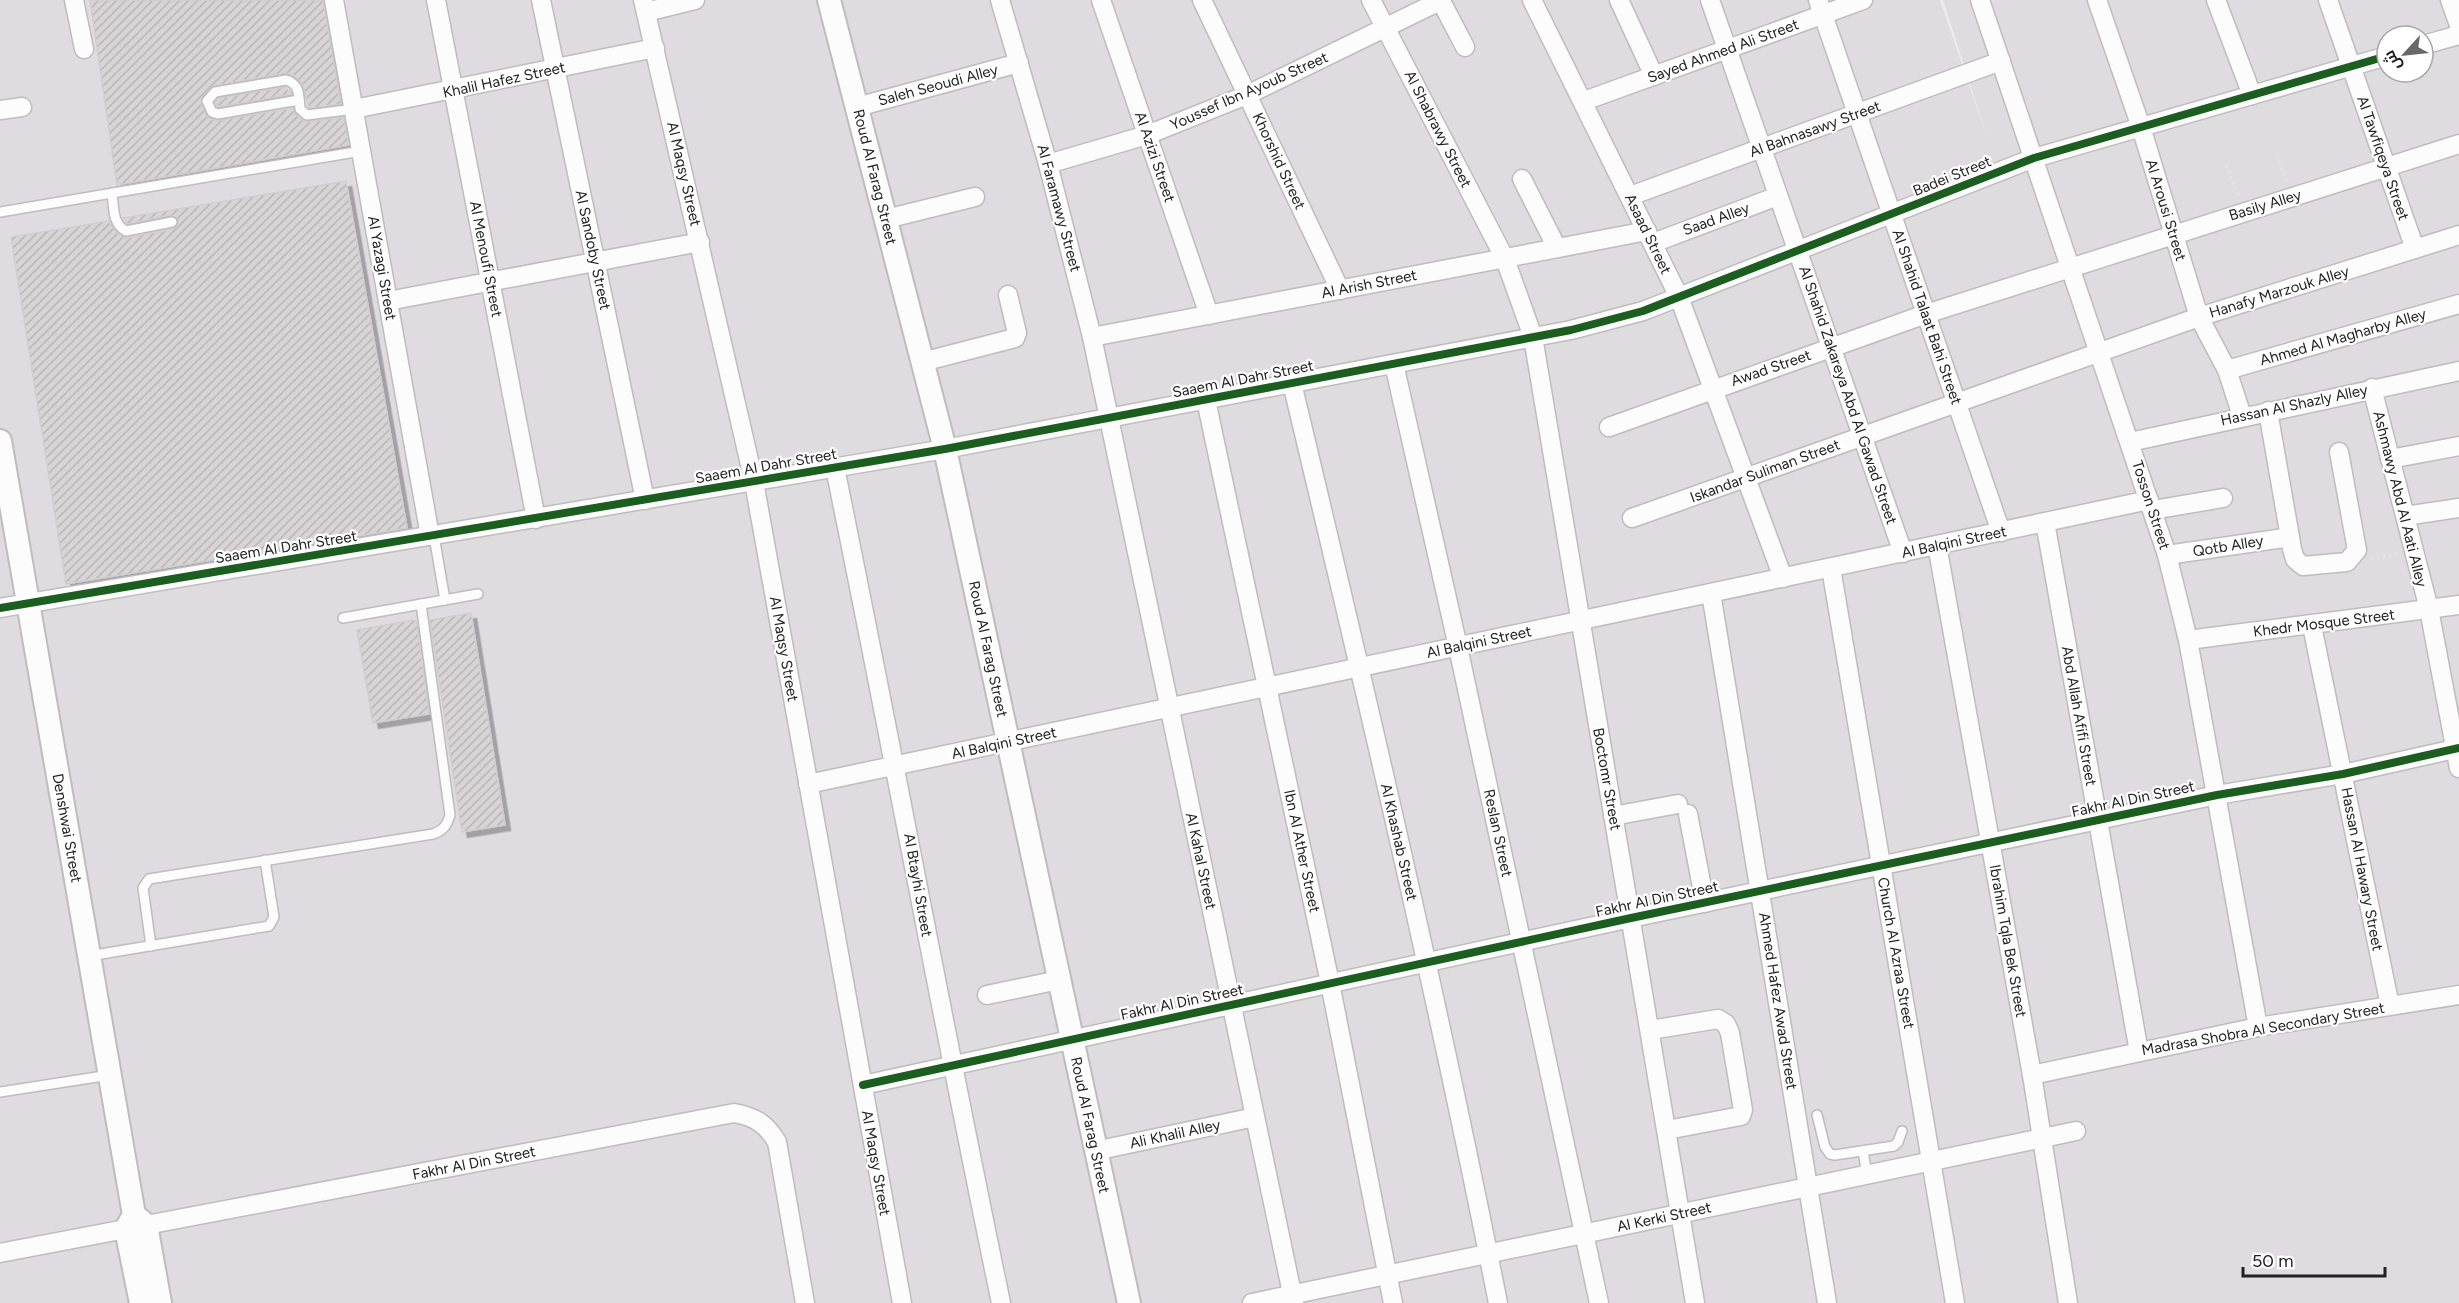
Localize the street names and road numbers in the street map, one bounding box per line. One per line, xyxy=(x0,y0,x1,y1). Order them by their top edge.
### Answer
street label: Sayed Ahmed Ali Street xyxy=(1645,15,1801,87)
street label: Youssef Ibn Ayoub Street xyxy=(1167,48,1331,134)
street label: Khalil Hafez Street xyxy=(441,58,567,102)
street label: Saleh Seoudi Alley xyxy=(876,60,1000,110)
street label: Al Shabrawy Street xyxy=(1401,67,1475,191)
street label: Al Tawfiqeya Street xyxy=(2353,93,2413,223)
street label: Al Bahnasawy Street xyxy=(1747,97,1883,161)
street label: Roud Al Farag Street xyxy=(849,107,901,247)
street label: Al Azizi Street xyxy=(1131,109,1179,205)
street label: Khorshid Street xyxy=(1249,110,1309,213)
street label: Al Maqsy Street xyxy=(663,120,705,228)
street label: Al Faramawy Street xyxy=(1033,142,1085,274)
street label: Badei Street xyxy=(1910,152,1994,200)
street label: Al Arousi Street xyxy=(2142,157,2190,263)
street label: Basily Alley xyxy=(2227,185,2304,225)
street label: Al Sandoby Street xyxy=(572,188,615,312)
street label: Asaad Street xyxy=(1621,191,1675,277)
street label: Al Menoufi Street xyxy=(466,199,506,319)
street label: Saad Alley xyxy=(1680,199,1752,239)
street label: Al Yazagi Street xyxy=(364,214,400,322)
street label: Al Shahid Talaat Bahi Street xyxy=(1889,227,1966,407)
street label: Hanafy Marzouk Alley xyxy=(2207,262,2351,322)
street label: Al Shahid Zakareya Abd Al Gawad Street xyxy=(1795,263,1901,527)
street label: Al Arish Street xyxy=(1320,266,1419,302)
street label: Ahmed Al Magharby Alley xyxy=(2258,305,2428,369)
street label: Awad Street xyxy=(1728,346,1814,390)
street label: Saaem Al Dahr Street xyxy=(1171,356,1315,402)
street label: Hassan Al Shazly Alley xyxy=(2219,381,2369,429)
street label: Ashmawy Abd Al Aati Alley xyxy=(2369,409,2431,589)
street label: Iskandar Suliman Street xyxy=(1688,435,1843,507)
street label: Saaem Al Dahr Street xyxy=(694,445,839,487)
street label: Tosson Street xyxy=(2128,458,2174,552)
street label: Al Balqini Street xyxy=(1900,522,2009,562)
street label: Saaem Al Dahr Street xyxy=(214,527,359,567)
street label: Qotb Alley xyxy=(2191,532,2265,560)
street label: Roud Al Farag Street xyxy=(965,579,1011,719)
street label: Al Maqsy Street xyxy=(766,595,802,703)
street label: Khedr Mosque Street xyxy=(2252,605,2396,641)
street label: Al Balqini Street xyxy=(1425,622,1534,662)
street label: Abd Allah Afifi Street xyxy=(2058,645,2100,788)
street label: Al Balqini Street xyxy=(950,723,1059,763)
street label: Boctomr Street xyxy=(1589,726,1625,832)
street label: Denshwai Street xyxy=(49,772,86,884)
street label: Fakhr Al Din Street xyxy=(2070,777,2196,821)
street label: Al Khashab Street xyxy=(1377,782,1421,903)
street label: Hassan Al Hawary Street xyxy=(2337,786,2387,953)
street label: Reslan Street xyxy=(1480,787,1516,879)
street label: Ibn Al Ather Street xyxy=(1280,788,1324,914)
street label: Al Kahal Street xyxy=(1182,811,1220,912)
street label: Al Btayhi Street xyxy=(900,832,936,939)
street label: Ibrahim Tqla Bek Street xyxy=(1986,863,2030,1019)
street label: Church Al Azraa Street xyxy=(1874,876,1918,1031)
street label: Fakhr Al Din Street xyxy=(1594,877,1720,921)
street label: Ahmed Hafez Awad Street xyxy=(1755,911,1801,1091)
street label: Fakhr Al Din Street xyxy=(1119,980,1245,1024)
street label: Madrasa Shobra Al Secondary Street xyxy=(2140,999,2386,1059)
street label: Roud Al Farag Street xyxy=(1067,1055,1113,1195)
street label: Al Maqsy Street xyxy=(858,1109,894,1217)
street label: Ali Khalil Alley xyxy=(1128,1116,1222,1152)
street label: Fakhr Al Din Street xyxy=(411,1142,537,1184)
street label: Al Kerki Street xyxy=(1615,1198,1713,1236)

